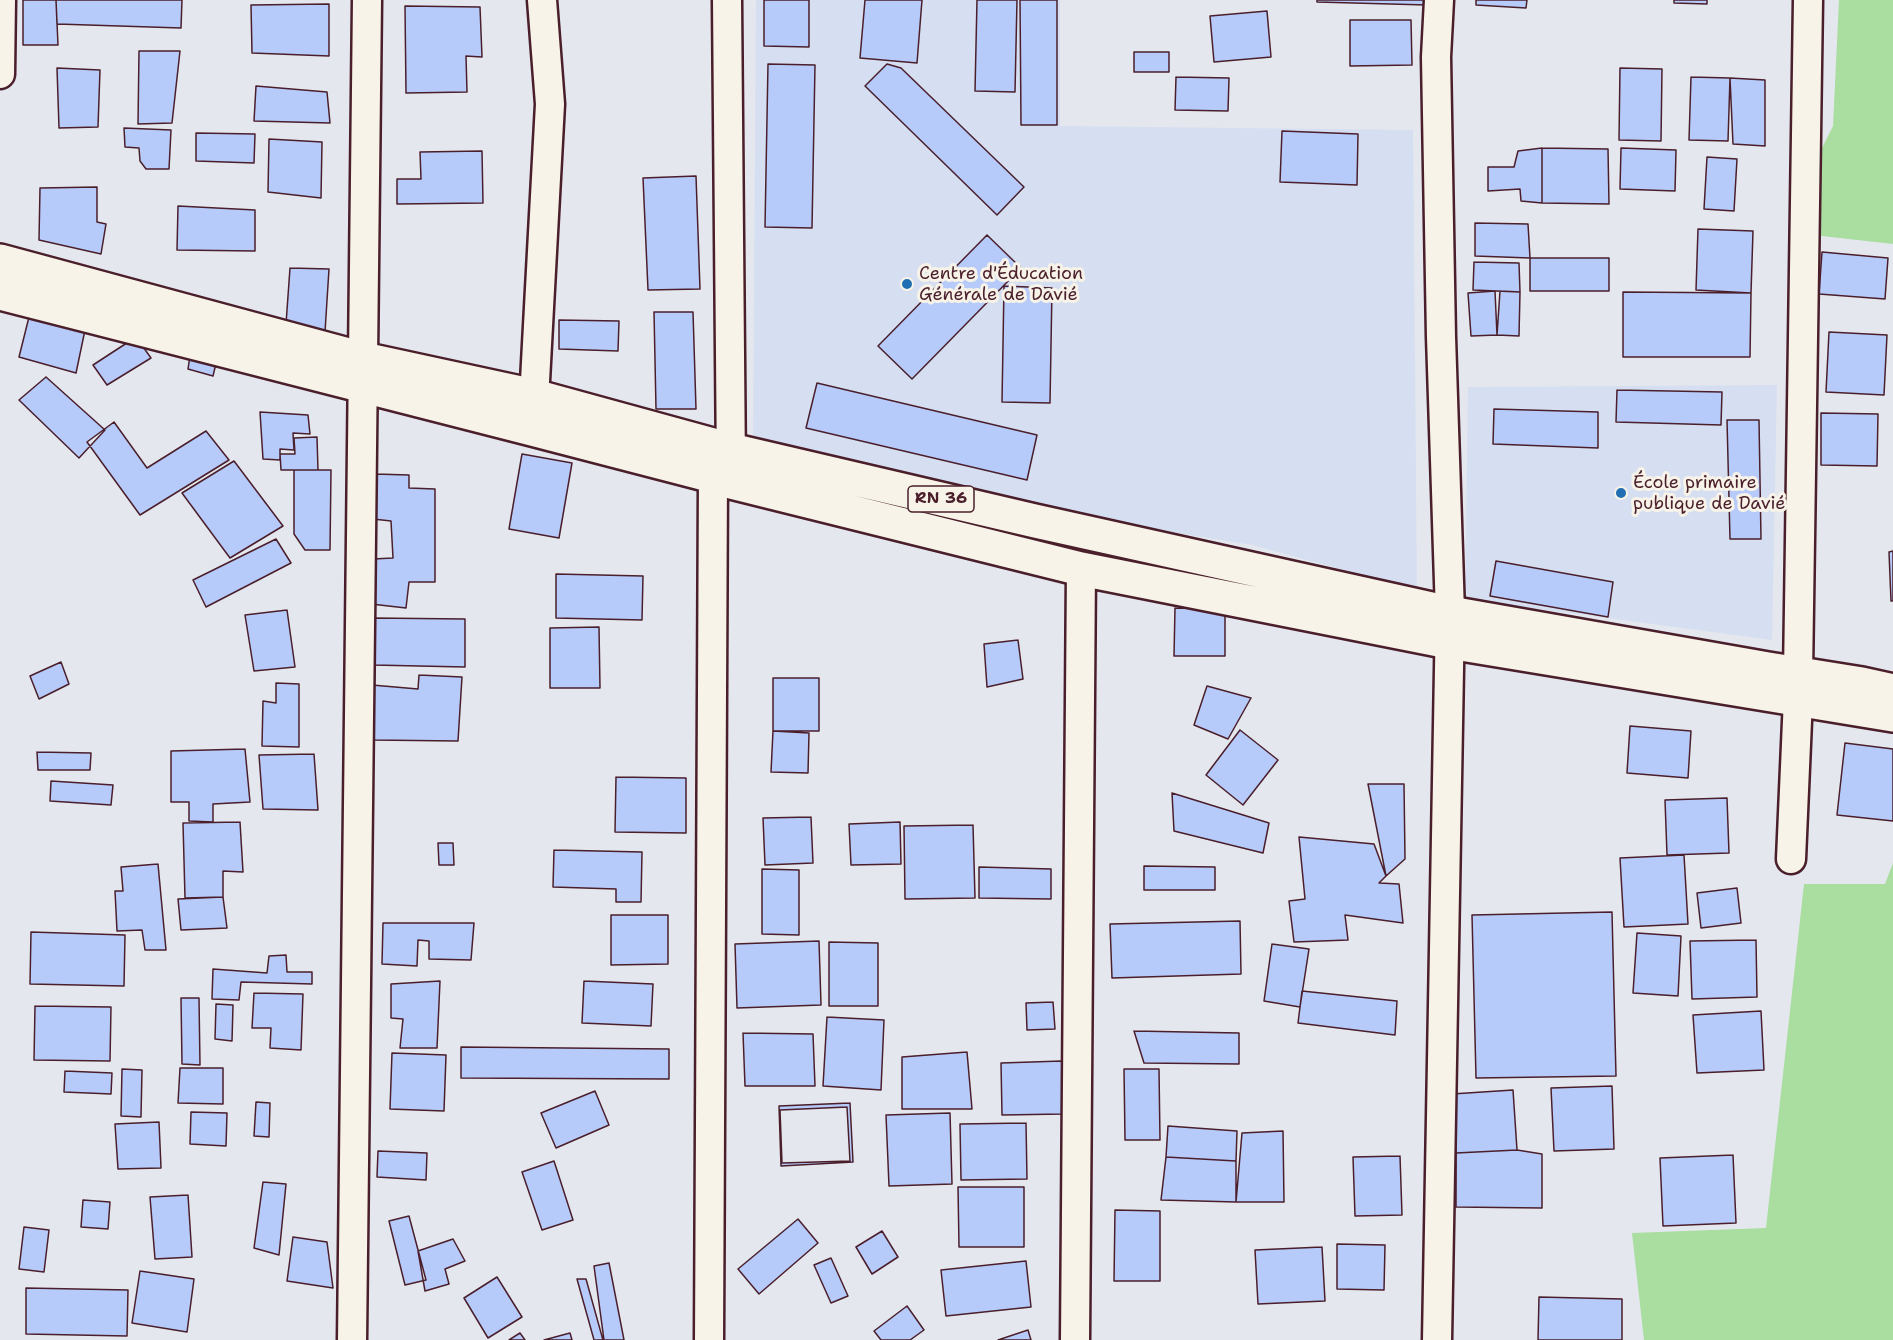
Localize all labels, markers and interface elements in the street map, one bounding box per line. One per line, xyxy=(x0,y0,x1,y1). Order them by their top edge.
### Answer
place label: Centre d'Éducation Générale de Davié xyxy=(919,263,1083,306)
marker: Centre d'Éducation Générale de Davié xyxy=(900,277,914,291)
place label: École primaire publique de Davié xyxy=(1633,472,1785,514)
road number: RN 36 xyxy=(908,486,974,512)
marker: École primaire publique de Davié xyxy=(1614,486,1628,500)

